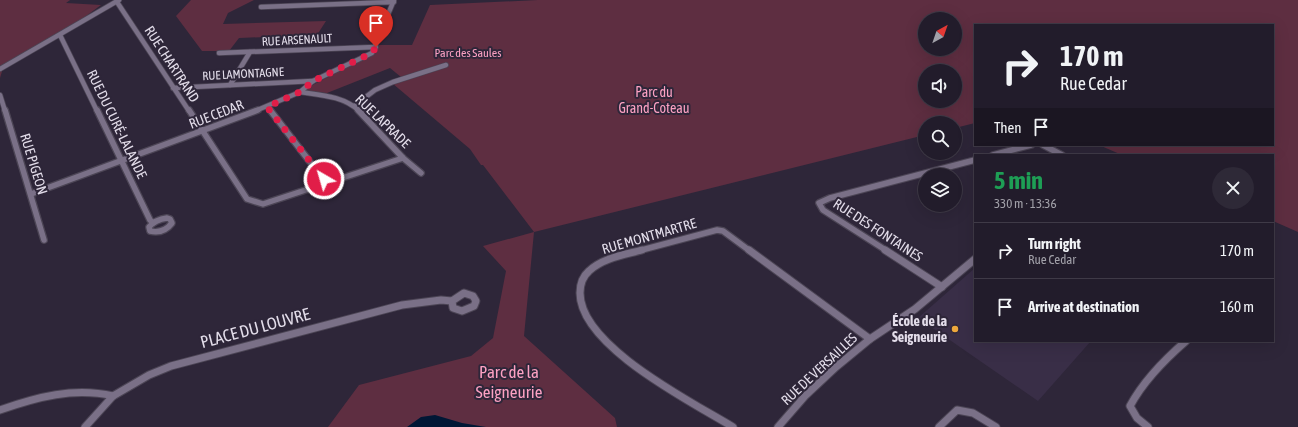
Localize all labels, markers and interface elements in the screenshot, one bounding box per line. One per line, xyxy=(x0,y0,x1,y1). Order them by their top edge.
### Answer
pin xyxy=(359,6,393,47)
icon: arrive xyxy=(365,12,387,34)
north arrow xyxy=(918,12,962,56)
map controls xyxy=(918,12,962,212)
street label: RUE CHARTRAND xyxy=(141,23,203,105)
street label: RUE ARSENAULT xyxy=(261,31,333,49)
icon: right xyxy=(994,40,1046,92)
text: 170 m xyxy=(1060,40,1123,72)
park label: Parc des Saules xyxy=(434,46,502,60)
button: sound xyxy=(918,64,962,108)
street label: RUE LAMONTAGNE xyxy=(202,65,284,83)
street label: RUE DU CURÉ-LALANDE xyxy=(84,67,150,181)
text: Rue Cedar xyxy=(1060,73,1127,94)
park label: Parc du Grand-Coteau xyxy=(618,84,690,116)
street label: RUE LAPRADE xyxy=(352,91,414,151)
street label: RUE CEDAR xyxy=(186,96,246,132)
button: search xyxy=(918,116,962,160)
icon: arrive xyxy=(1030,116,1052,138)
text: Then xyxy=(994,119,1022,136)
street label: RUE PIGEON xyxy=(17,131,51,197)
position arrow xyxy=(303,158,345,200)
text: 5 min xyxy=(994,167,1043,194)
button: close xyxy=(1212,167,1254,209)
button: layers xyxy=(918,168,962,212)
street label: RUE DES FONTAINES xyxy=(830,195,926,265)
text: 330 m · 13:36 xyxy=(994,196,1057,211)
street label: RUE MONTMARTRE xyxy=(600,215,698,257)
text: Turn right xyxy=(1028,235,1081,252)
icon: right xyxy=(994,240,1016,262)
text: 170 m xyxy=(1220,242,1254,259)
text: Rue Cedar xyxy=(1028,252,1076,267)
icon: arrive xyxy=(994,296,1016,318)
text: Arrive at destination xyxy=(1028,298,1139,315)
text: 160 m xyxy=(1220,298,1254,315)
street label: PLACE DU LOUVRE xyxy=(198,304,313,352)
place label: École de la Seigneurie xyxy=(892,313,947,345)
marker: École de la Seigneurie xyxy=(950,324,960,334)
street label: RUE DE VERSAILLES xyxy=(778,330,860,408)
park label: Parc de la Seigneurie xyxy=(476,362,543,402)

